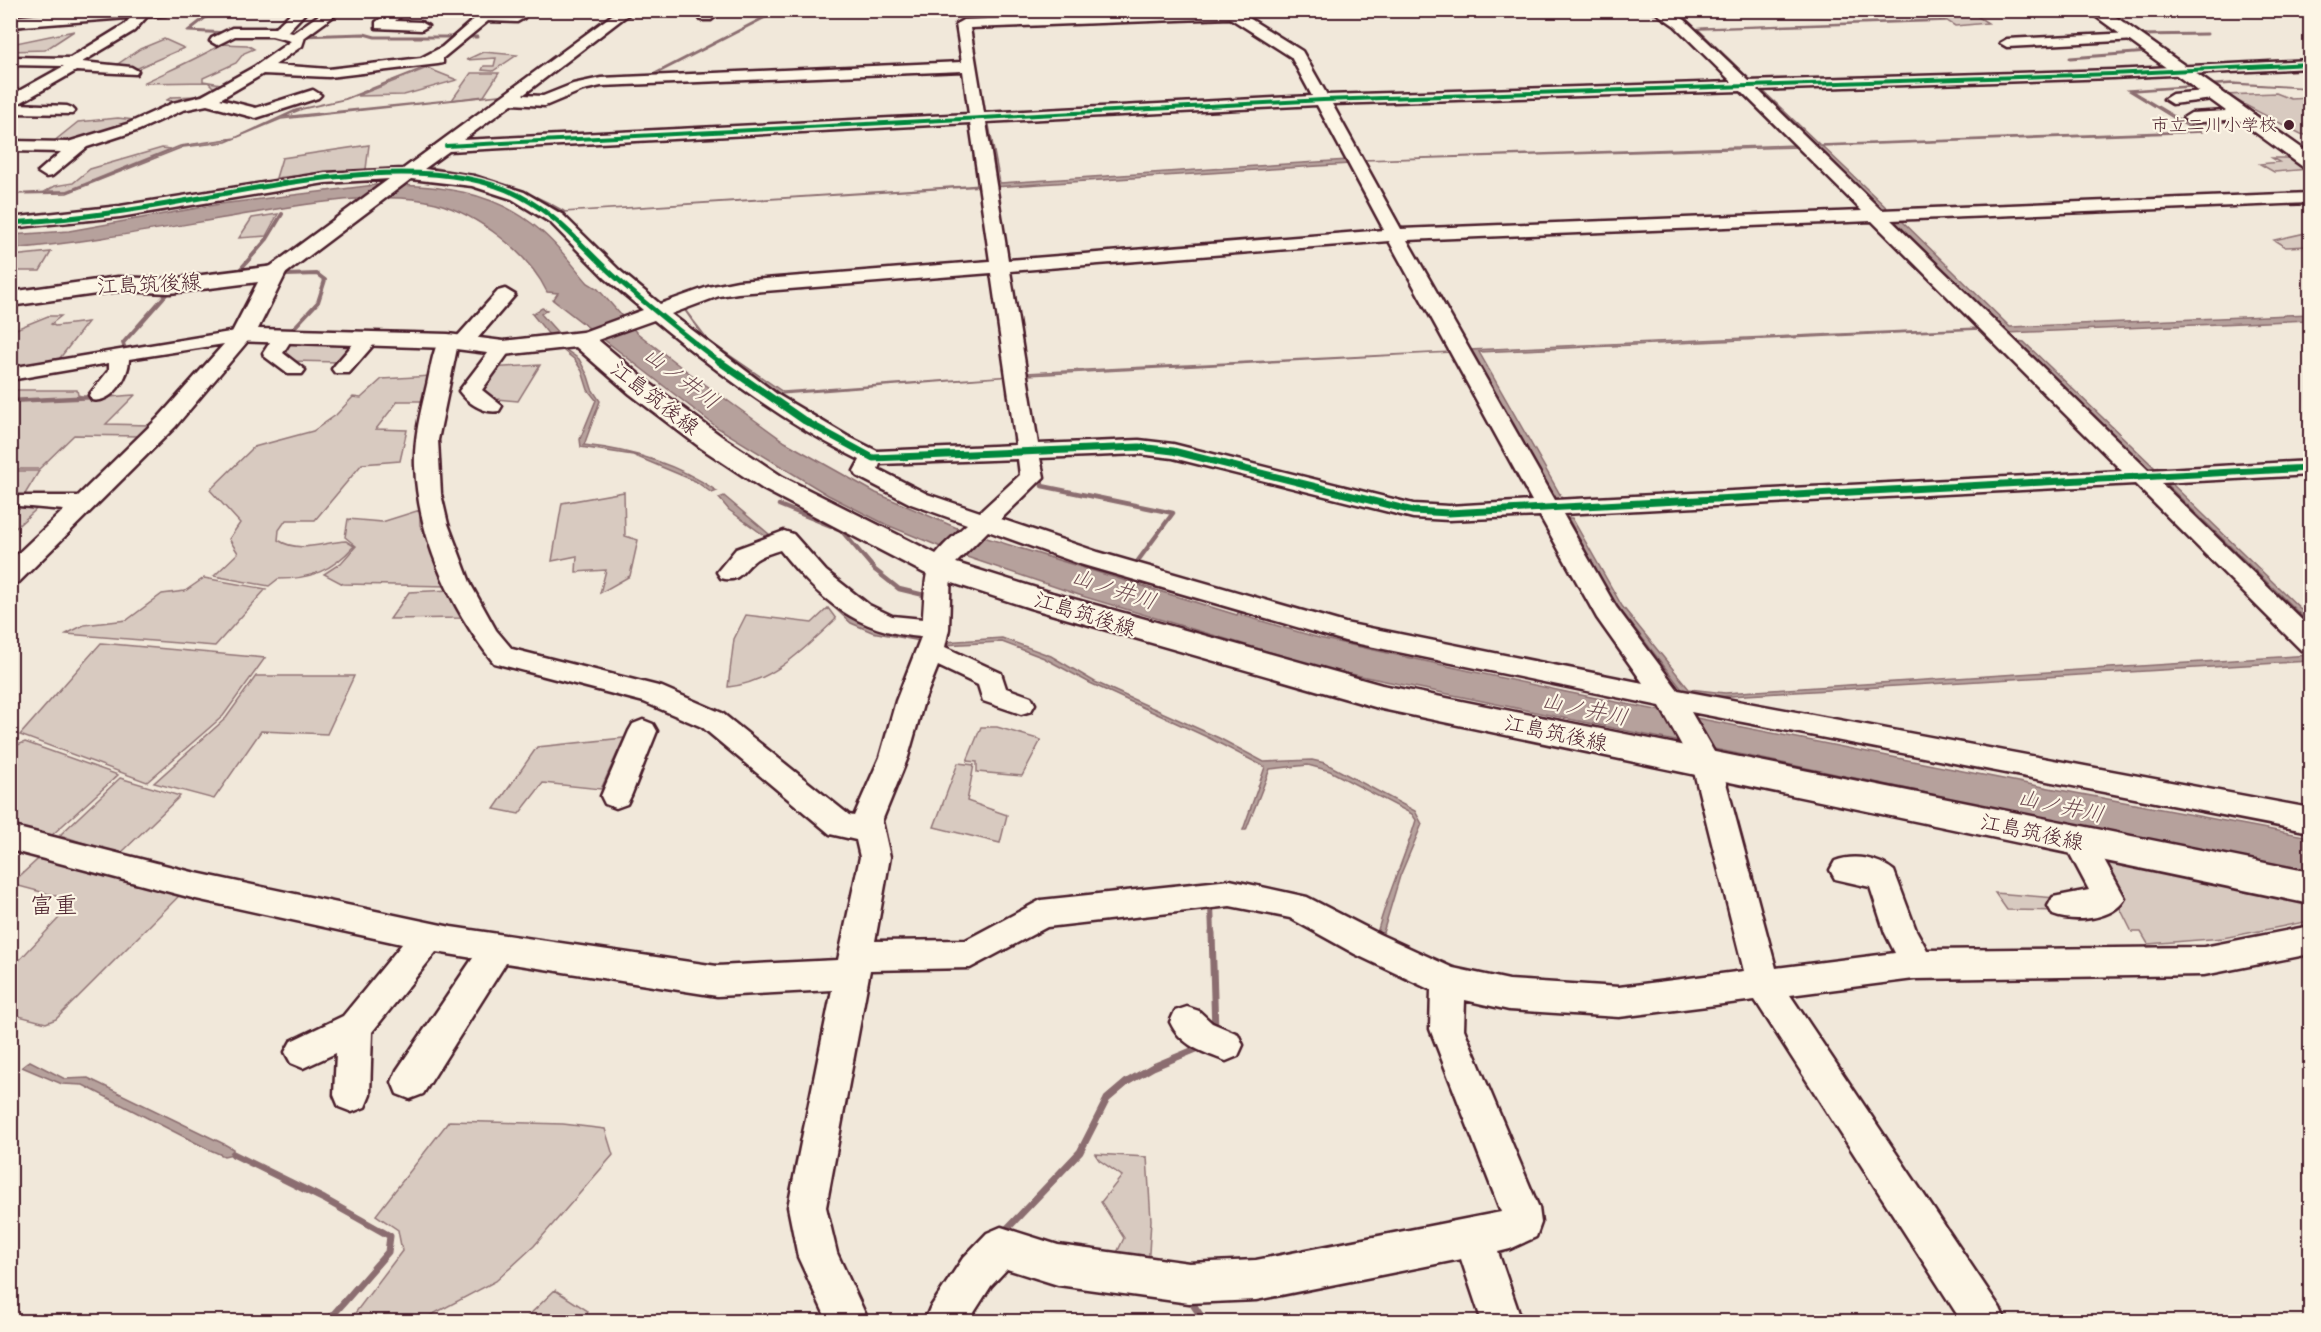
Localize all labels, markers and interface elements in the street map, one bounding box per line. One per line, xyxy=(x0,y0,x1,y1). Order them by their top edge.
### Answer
place label: 市立二川小学校 xyxy=(2151,114,2277,140)
marker: 市立二川小学校 xyxy=(2282,118,2296,132)
street label: 江島筑後線 xyxy=(96,268,202,304)
water label: 山ノ井川 xyxy=(635,340,725,419)
street label: 江島筑後線 xyxy=(603,355,704,444)
water label: 山ノ井川 xyxy=(1066,562,1160,620)
street label: 江島筑後線 xyxy=(1030,586,1139,646)
water label: 山ノ井川 xyxy=(1538,686,1631,736)
street label: 江島筑後線 xyxy=(1501,709,1610,761)
water label: 山ノ井川 xyxy=(2014,783,2107,833)
street label: 江島筑後線 xyxy=(1977,808,2086,860)
district label: 富重 xyxy=(30,890,78,925)

